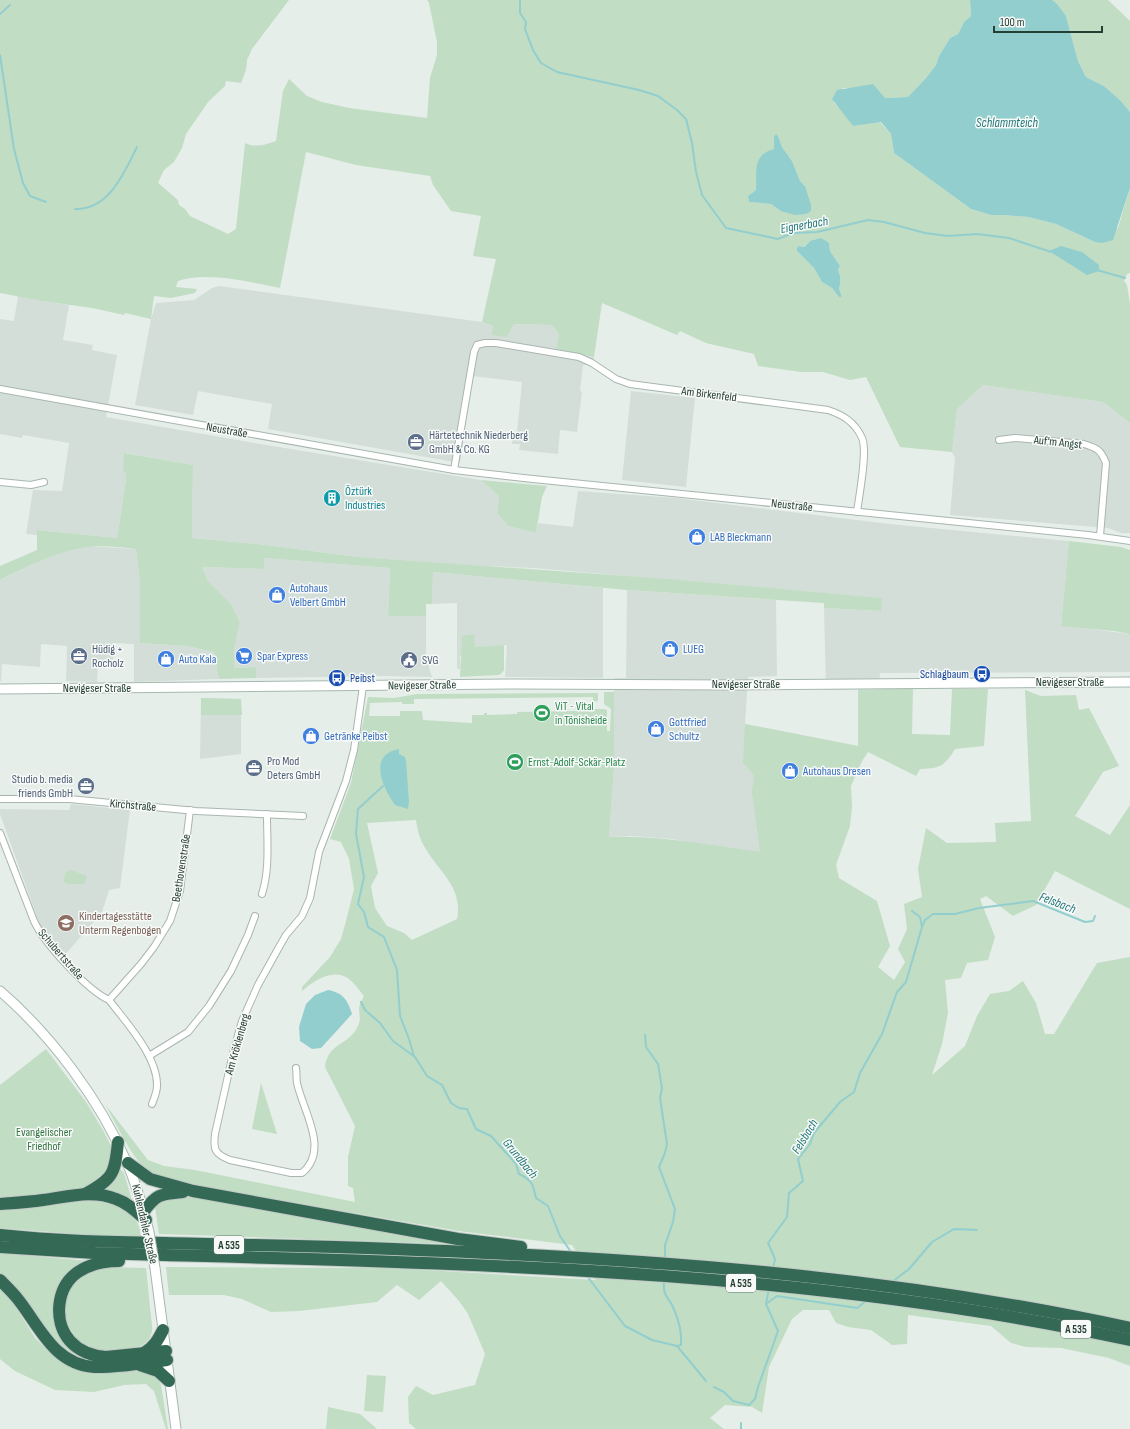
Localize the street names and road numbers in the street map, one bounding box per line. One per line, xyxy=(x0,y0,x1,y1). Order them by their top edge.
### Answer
street label: Am Birkenfeld xyxy=(679,384,737,405)
street label: Neustraße xyxy=(205,419,249,442)
street label: Auf'm Angst xyxy=(1032,432,1083,453)
street label: Neustraße xyxy=(770,496,814,515)
street label: Nevigeser Straße xyxy=(1036,675,1104,690)
street label: Nevigeser Straße xyxy=(388,677,456,694)
street label: Nevigeser Straße xyxy=(712,677,780,692)
street label: Nevigeser Straße xyxy=(63,681,131,696)
street label: Kirchstraße xyxy=(109,796,157,815)
street label: Beethovenstraße xyxy=(169,833,194,903)
street label: Schubertstraße xyxy=(34,926,87,983)
street label: Am Kröklenberg xyxy=(221,1012,253,1077)
street label: Kuhlendahler Straße xyxy=(128,1183,161,1266)
road number: A 535 xyxy=(214,1236,244,1254)
road number: A 535 xyxy=(726,1274,756,1292)
road number: A 535 xyxy=(1061,1320,1091,1338)

